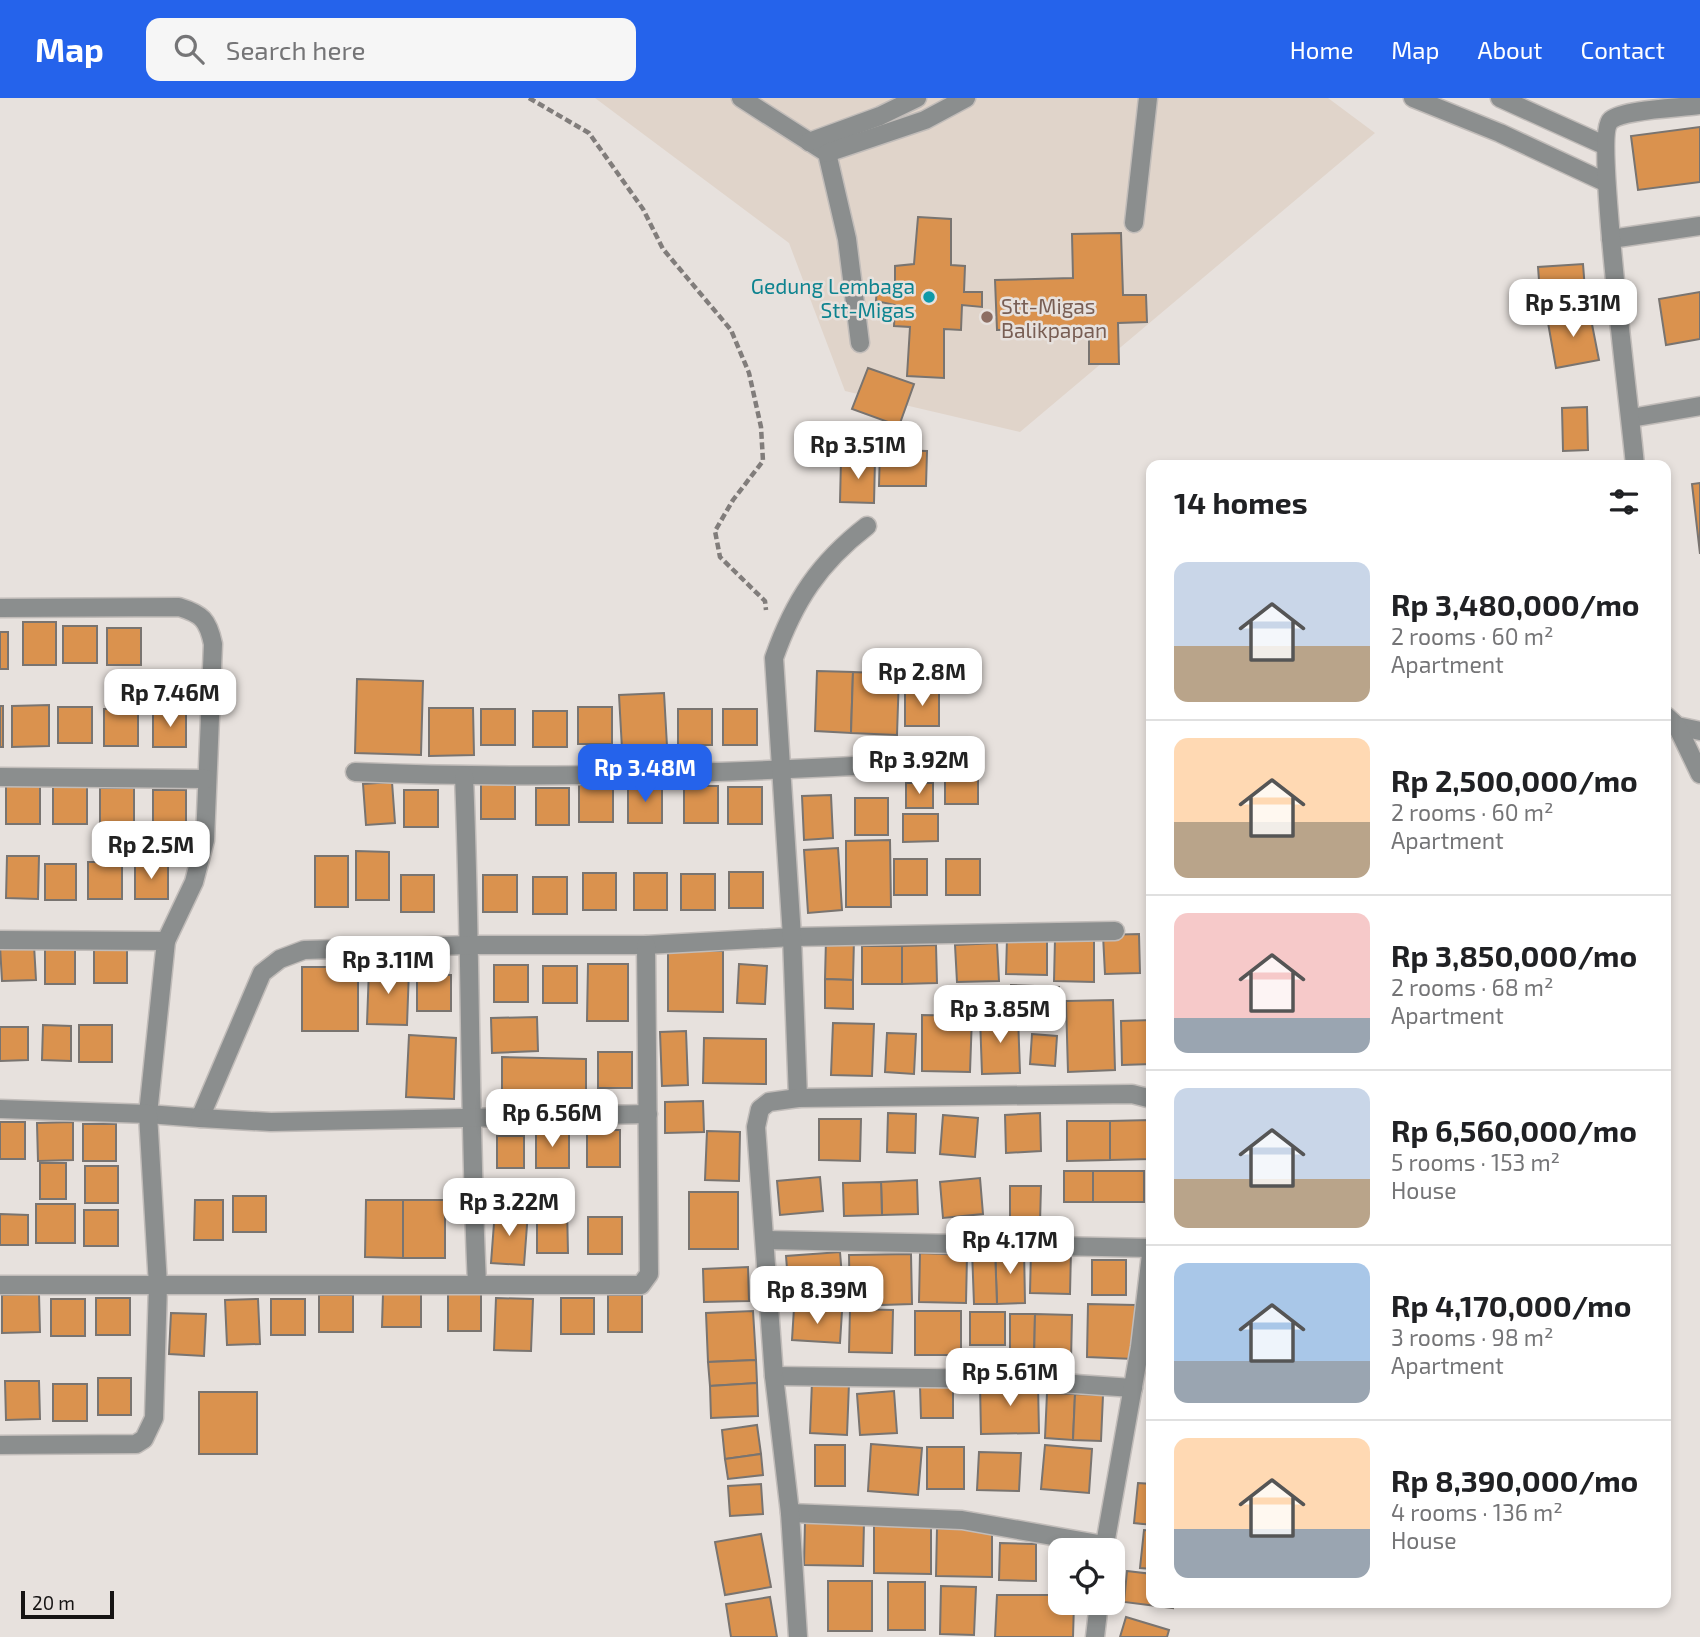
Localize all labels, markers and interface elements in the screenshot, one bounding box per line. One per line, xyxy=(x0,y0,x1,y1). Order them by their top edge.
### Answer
search box xyxy=(146,18,636,81)
text: Map xyxy=(35,29,104,69)
icon: search xyxy=(170,30,208,68)
text: Search here xyxy=(226,34,365,65)
text: Home xyxy=(1290,35,1353,64)
text: Map xyxy=(1391,35,1439,64)
text: About xyxy=(1477,35,1543,64)
text: Contact xyxy=(1581,35,1665,64)
place label: Gedung Lembaga Stt-Migas xyxy=(751,273,915,322)
pin: Rp 5.31M xyxy=(1501,280,1645,339)
text: Rp 5.31M xyxy=(1525,288,1621,316)
marker: Gedung Lembaga Stt-Migas xyxy=(921,289,937,305)
place label: Stt-Migas Balikpapan xyxy=(1001,293,1107,342)
marker: Stt-Migas Balikpapan xyxy=(979,309,995,325)
pin: Rp 3.51M xyxy=(786,422,930,481)
text: Rp 3.51M xyxy=(810,430,906,458)
icon: filters xyxy=(1605,483,1643,521)
text: 14 homes xyxy=(1174,484,1308,520)
text: Rp 3,480,000/mo xyxy=(1391,586,1640,622)
icon: home xyxy=(1230,590,1314,674)
text: 2 rooms · 60 m² xyxy=(1391,622,1553,650)
pin: Rp 2.8M xyxy=(857,648,987,708)
text: Apartment xyxy=(1391,650,1504,678)
text: Rp 2.8M xyxy=(878,657,966,685)
pin: Rp 7.46M xyxy=(98,670,242,729)
text: Rp 7.46M xyxy=(120,678,220,706)
pin: Rp 3.92M xyxy=(847,736,991,796)
pin: Rp 3.48M xyxy=(573,744,717,804)
text: Rp 3.92M xyxy=(869,745,969,773)
text: Rp 3.48M xyxy=(594,753,696,781)
text: Rp 2,500,000/mo xyxy=(1391,762,1638,798)
icon: home xyxy=(1230,766,1314,850)
text: 2 rooms · 60 m² xyxy=(1391,798,1553,826)
pin: Rp 2.5M xyxy=(86,822,216,881)
text: Apartment xyxy=(1391,826,1504,854)
text: Rp 2.5M xyxy=(108,830,194,858)
pin: Rp 3.11M xyxy=(316,936,460,996)
text: Rp 3,850,000/mo xyxy=(1391,937,1637,973)
icon: home xyxy=(1230,941,1314,1025)
text: Rp 3.11M xyxy=(342,945,434,973)
text: 2 rooms · 68 m² xyxy=(1391,973,1554,1001)
pin: Rp 3.85M xyxy=(928,986,1072,1045)
text: Rp 3.85M xyxy=(950,994,1050,1022)
text: Apartment xyxy=(1391,1001,1504,1029)
pin: Rp 6.56M xyxy=(480,1090,624,1149)
text: Rp 6.56M xyxy=(502,1098,602,1126)
text: Rp 6,560,000/mo xyxy=(1391,1112,1637,1148)
icon: home xyxy=(1230,1116,1314,1200)
text: 5 rooms · 153 m² xyxy=(1391,1148,1560,1176)
text: House xyxy=(1391,1176,1457,1204)
pin: Rp 3.22M xyxy=(437,1178,581,1238)
text: Rp 3.22M xyxy=(459,1187,559,1215)
pin: Rp 4.17M xyxy=(938,1216,1082,1276)
text: Rp 4.17M xyxy=(962,1225,1058,1253)
pin: Rp 8.39M xyxy=(745,1266,889,1326)
text: Rp 8.39M xyxy=(766,1275,868,1303)
text: Rp 4,170,000/mo xyxy=(1391,1287,1631,1323)
icon: home xyxy=(1230,1291,1314,1375)
text: 3 rooms · 98 m² xyxy=(1391,1323,1553,1351)
pin: Rp 5.61M xyxy=(938,1348,1082,1408)
text: Apartment xyxy=(1391,1351,1504,1379)
text: Rp 5.61M xyxy=(962,1357,1058,1385)
text: Rp 8,390,000/mo xyxy=(1391,1462,1638,1498)
icon: home xyxy=(1230,1466,1314,1550)
text: 4 rooms · 136 m² xyxy=(1391,1498,1563,1526)
text: House xyxy=(1391,1526,1457,1554)
map controls xyxy=(1048,1538,1125,1615)
button: locate xyxy=(1048,1538,1125,1615)
scale bar xyxy=(21,1588,114,1620)
text: 20 m xyxy=(32,1591,75,1614)

